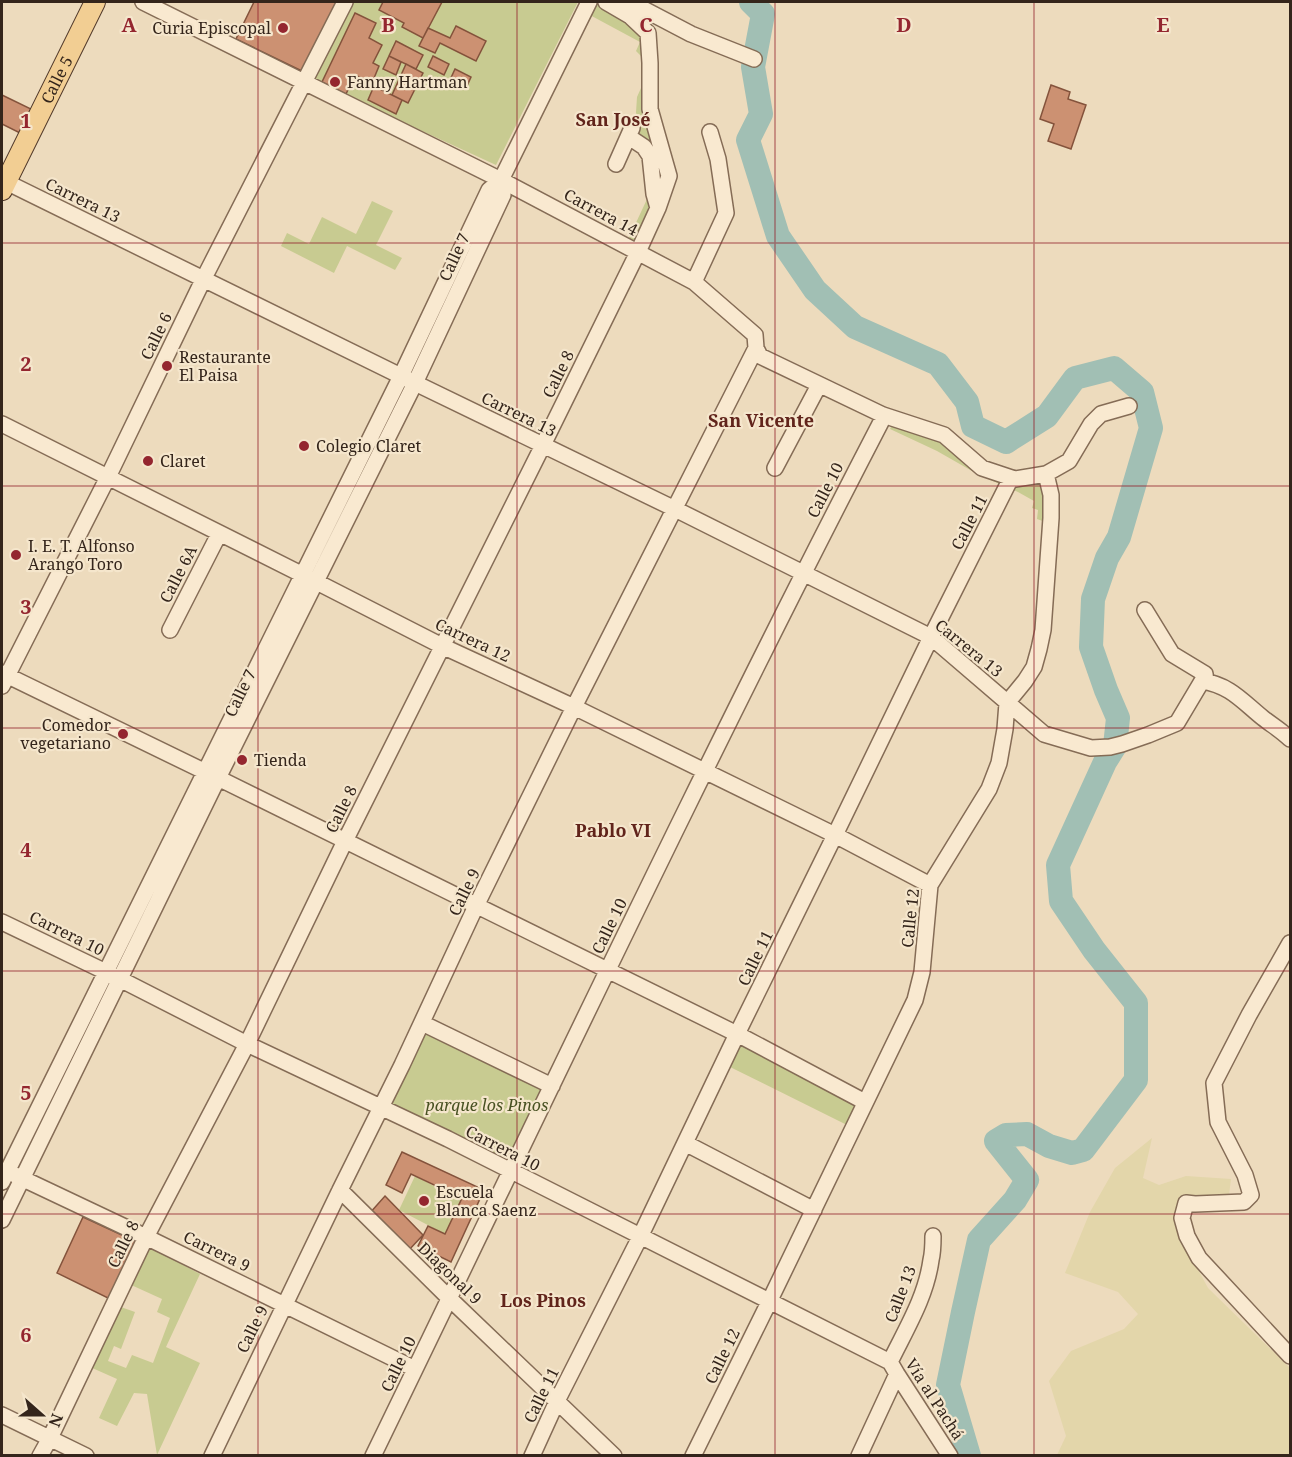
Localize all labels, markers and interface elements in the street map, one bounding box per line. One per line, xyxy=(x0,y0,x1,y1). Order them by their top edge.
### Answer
text: A xyxy=(121,11,137,38)
text: B xyxy=(381,11,395,38)
text: C xyxy=(639,11,653,38)
text: D xyxy=(896,11,912,38)
text: E xyxy=(1156,11,1170,38)
place label: Curia Episcopal xyxy=(152,17,271,39)
marker: Curia Episcopal xyxy=(276,21,290,35)
street label: Calle 5 xyxy=(35,52,78,107)
place label: Fanny Hartman xyxy=(347,71,468,93)
marker: Fanny Hartman xyxy=(328,75,342,89)
text: 1 xyxy=(20,107,32,134)
district label: San José xyxy=(575,107,651,131)
street label: Carrera 13 xyxy=(42,172,124,228)
street label: Carrera 14 xyxy=(560,183,642,241)
street label: Calle 7 xyxy=(433,229,475,284)
street label: Calle 6 xyxy=(135,308,177,363)
place label: Restaurante El Paisa xyxy=(179,346,271,386)
street label: Calle 8 xyxy=(537,346,579,401)
text: 2 xyxy=(20,350,32,377)
marker: Restaurante El Paisa xyxy=(160,359,174,373)
street label: Carrera 13 xyxy=(478,386,560,442)
district label: San Vicente xyxy=(708,408,814,432)
place label: Colegio Claret xyxy=(316,435,422,457)
marker: Colegio Claret xyxy=(297,439,311,453)
place label: Claret xyxy=(160,450,206,472)
marker: Claret xyxy=(141,454,155,468)
street label: Calle 10 xyxy=(802,459,848,521)
street label: Calle 11 xyxy=(946,491,992,553)
place label: I. E. T. Alfonso Arango Toro xyxy=(28,535,135,575)
street label: Calle 6A xyxy=(154,541,202,606)
marker: I. E. T. Alfonso Arango Toro xyxy=(9,548,23,562)
text: 3 xyxy=(20,593,32,620)
street label: Carrera 12 xyxy=(432,613,514,667)
street label: Carrera 13 xyxy=(931,614,1007,682)
street label: Calle 7 xyxy=(219,665,261,720)
place label: Comedor vegetariano xyxy=(20,714,111,754)
marker: Comedor vegetariano xyxy=(116,727,130,741)
place label: Tienda xyxy=(254,749,307,771)
marker: Tienda xyxy=(235,753,249,767)
street label: Calle 8 xyxy=(320,781,362,836)
district label: Pablo VI xyxy=(575,818,651,842)
text: 4 xyxy=(20,836,32,863)
street label: Calle 9 xyxy=(443,865,485,919)
street label: Calle 12 xyxy=(896,887,924,949)
street label: Calle 10 xyxy=(586,894,632,958)
street label: Carrera 10 xyxy=(26,905,108,961)
street label: Calle 11 xyxy=(732,926,778,990)
text: 5 xyxy=(20,1079,32,1106)
park label: parque los Pinos xyxy=(425,1094,548,1116)
street label: Carrera 10 xyxy=(462,1120,544,1176)
place label: Escuela Blanca Saenz xyxy=(436,1181,537,1221)
marker: Escuela Blanca Saenz xyxy=(417,1194,431,1208)
street label: Calle 8 xyxy=(102,1216,144,1271)
street label: Carrera 9 xyxy=(180,1225,254,1277)
street label: Diagonal 9 xyxy=(413,1237,487,1309)
street label: Calle 13 xyxy=(879,1262,921,1326)
district label: Los Pinos xyxy=(500,1288,586,1312)
street label: Calle 9 xyxy=(231,1302,273,1356)
text: 6 xyxy=(20,1321,32,1348)
street label: Calle 12 xyxy=(699,1324,745,1388)
street label: Calle 10 xyxy=(375,1332,421,1396)
street label: Vía al Pachá xyxy=(900,1354,970,1444)
street label: Calle 11 xyxy=(518,1363,564,1427)
north arrow xyxy=(12,1385,72,1445)
text: N xyxy=(43,1411,69,1431)

